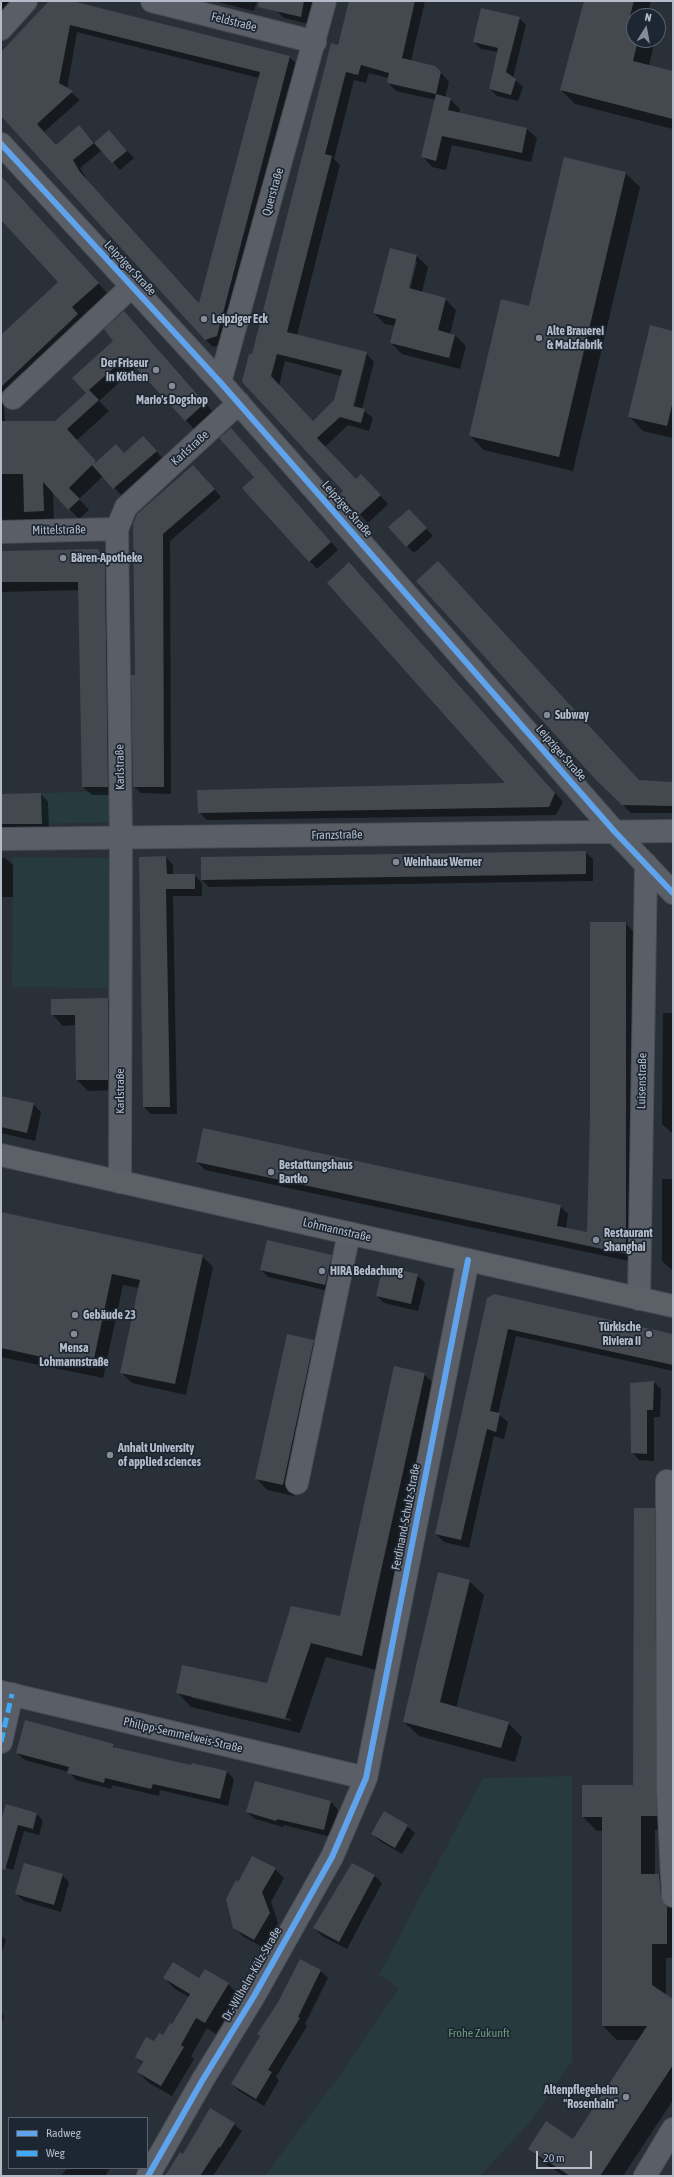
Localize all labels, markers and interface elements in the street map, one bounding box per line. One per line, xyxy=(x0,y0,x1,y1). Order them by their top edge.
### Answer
north arrow xyxy=(626,8,666,48)
street label: Feldstraße xyxy=(210,9,258,35)
text: N xyxy=(644,11,652,24)
street label: Querstraße xyxy=(259,166,287,218)
street label: Leipziger Straße xyxy=(101,238,159,298)
place label: Leipziger Eck xyxy=(212,312,268,326)
marker: Leipziger Eck xyxy=(199,314,209,324)
place label: Alte Brauerei & Malzfabrik xyxy=(547,324,604,352)
marker: Alte Brauerei & Malzfabrik xyxy=(534,333,544,343)
place label: Der Friseur in Köthen xyxy=(101,356,148,384)
marker: Der Friseur in Köthen xyxy=(151,365,161,375)
marker: Mario's Dogshop xyxy=(167,381,177,391)
place label: Mario's Dogshop xyxy=(136,393,208,407)
street label: Karlstraße xyxy=(168,427,212,469)
street label: Leipziger Straße xyxy=(319,478,375,540)
street label: Mittelstraße xyxy=(32,522,86,538)
place label: Bären-Apotheke xyxy=(71,551,142,565)
marker: Bären-Apotheke xyxy=(58,553,68,563)
place label: Subway xyxy=(555,708,589,722)
marker: Subway xyxy=(542,710,552,720)
street label: Leipziger Straße xyxy=(533,722,589,784)
street label: Karlstraße xyxy=(112,744,128,790)
street label: Franzstraße xyxy=(311,827,363,843)
place label: Weinhaus Werner xyxy=(404,855,482,869)
marker: Weinhaus Werner xyxy=(391,857,401,867)
street label: Luisenstraße xyxy=(634,1053,650,1109)
street label: Karlstraße xyxy=(113,1068,127,1114)
place label: Bestattungshaus Bartko xyxy=(279,1158,353,1186)
marker: Bestattungshaus Bartko xyxy=(266,1167,276,1177)
street label: Lohmannstraße xyxy=(301,1215,373,1245)
place label: Restaurant Shanghai xyxy=(604,1226,653,1254)
marker: Restaurant Shanghai xyxy=(591,1235,601,1245)
place label: HIRA Bedachung xyxy=(330,1264,403,1278)
marker: HIRA Bedachung xyxy=(317,1266,327,1276)
place label: Gebäude 23 xyxy=(83,1308,136,1322)
marker: Gebäude 23 xyxy=(70,1310,80,1320)
place label: Türkische Riviera II xyxy=(599,1320,641,1348)
marker: Mensa Lohmannstraße xyxy=(69,1329,79,1339)
marker: Türkische Riviera II xyxy=(644,1329,654,1339)
place label: Mensa Lohmannstraße xyxy=(39,1341,109,1369)
place label: Anhalt University of applied sciences xyxy=(118,1441,201,1469)
marker: Anhalt University of applied sciences xyxy=(105,1450,115,1460)
street label: Ferdinand-Schulz-Straße xyxy=(389,1463,423,1571)
street label: Philipp-Semmelweis-Straße xyxy=(122,1714,244,1756)
street label: Dr.-Wilhelm-Külz-Straße xyxy=(219,1924,285,2024)
park label: Frohe Zukunft xyxy=(448,2026,510,2040)
place label: Altenpflegeheim "Rosenhain" xyxy=(544,2083,618,2111)
marker: Altenpflegeheim "Rosenhain" xyxy=(621,2092,631,2102)
legend xyxy=(8,2117,148,2169)
text: Radweg xyxy=(46,2126,81,2140)
scale bar xyxy=(538,2143,594,2169)
text: Weg xyxy=(46,2146,65,2160)
text: 20 m xyxy=(543,2151,565,2165)

